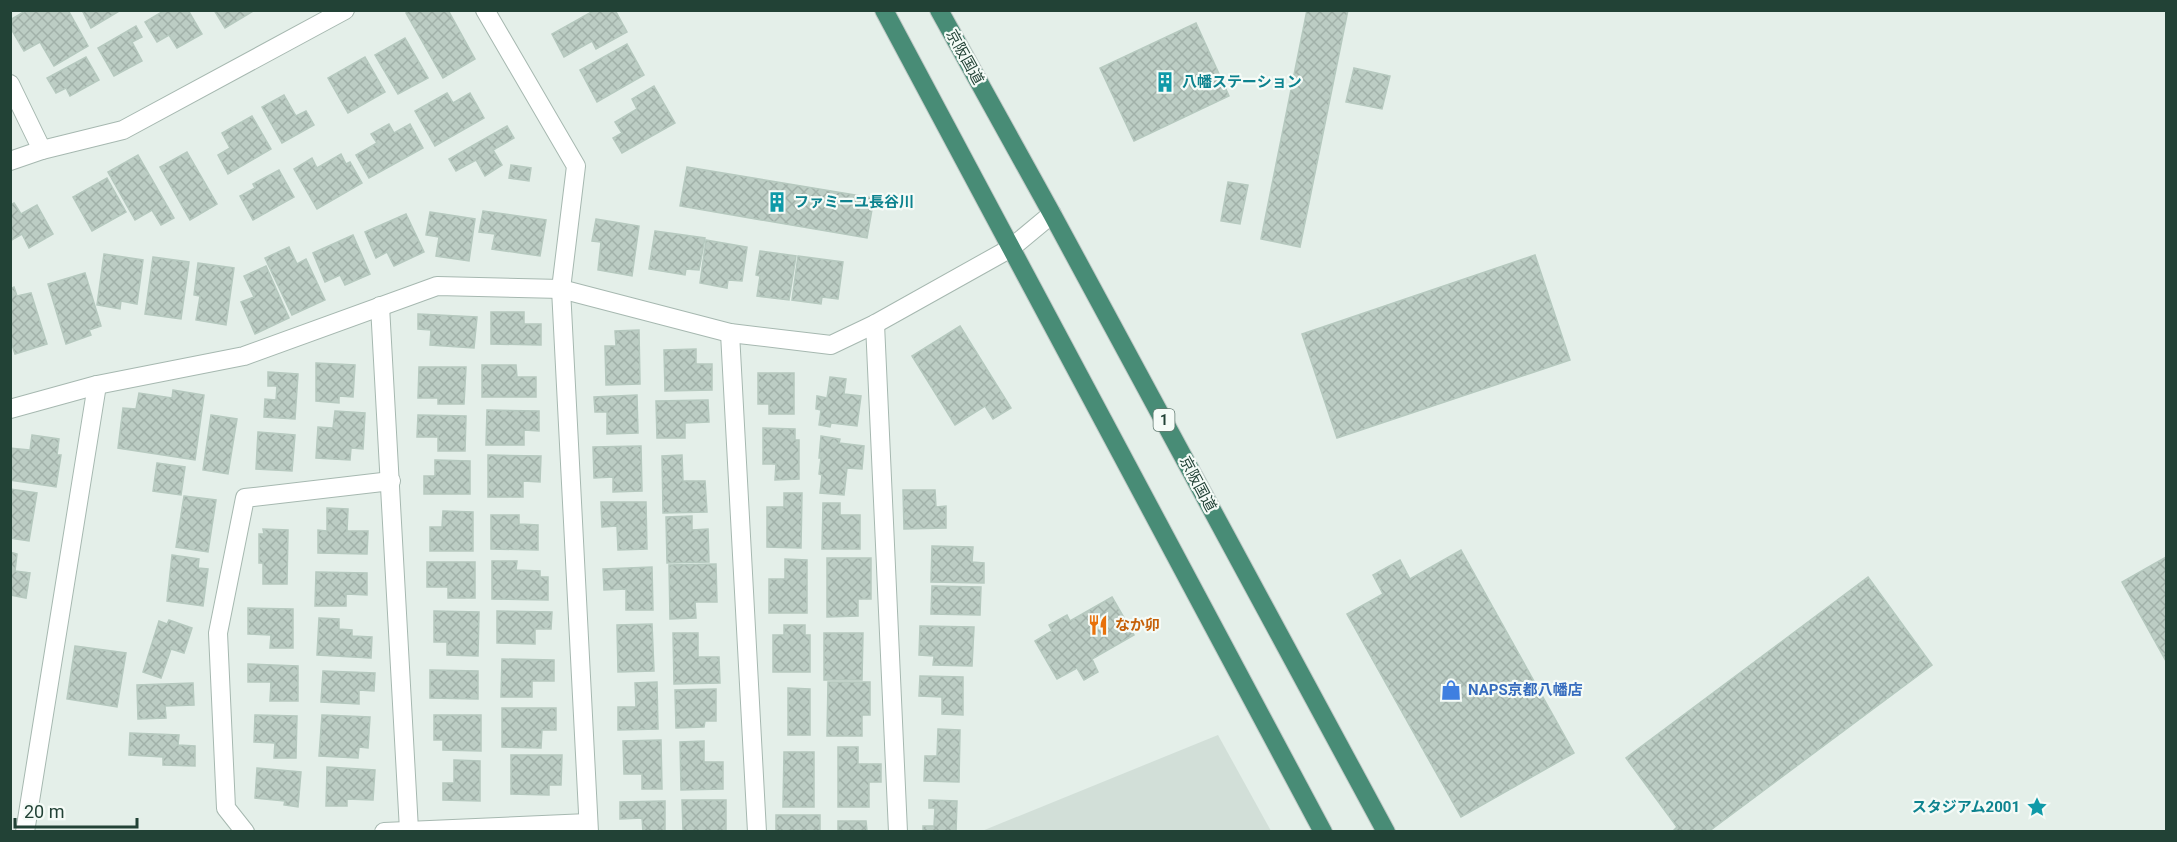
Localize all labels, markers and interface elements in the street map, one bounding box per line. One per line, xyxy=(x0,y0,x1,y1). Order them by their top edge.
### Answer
street label: 京阪国道 xyxy=(943,26,987,88)
building icon: 八幡ステーション xyxy=(1153,70,1177,94)
place label: 八幡ステーション xyxy=(1182,73,1302,91)
building icon: ファミーユ長谷川 xyxy=(765,190,789,214)
place label: ファミーユ長谷川 xyxy=(794,193,914,211)
road number: 1 xyxy=(1154,409,1174,431)
street label: 京阪国道 xyxy=(1176,453,1220,515)
restaurant icon: なか卯 xyxy=(1086,613,1110,637)
place label: なか卯 xyxy=(1115,616,1160,634)
shop icon: NAPS京都八幡店 xyxy=(1439,678,1463,702)
place label: NAPS京都八幡店 xyxy=(1468,681,1583,699)
scale bar xyxy=(15,791,136,829)
place icon: スタジアム2001 xyxy=(2025,795,2049,819)
place label: スタジアム2001 xyxy=(1912,798,2020,816)
text: 20 m xyxy=(24,801,64,822)

